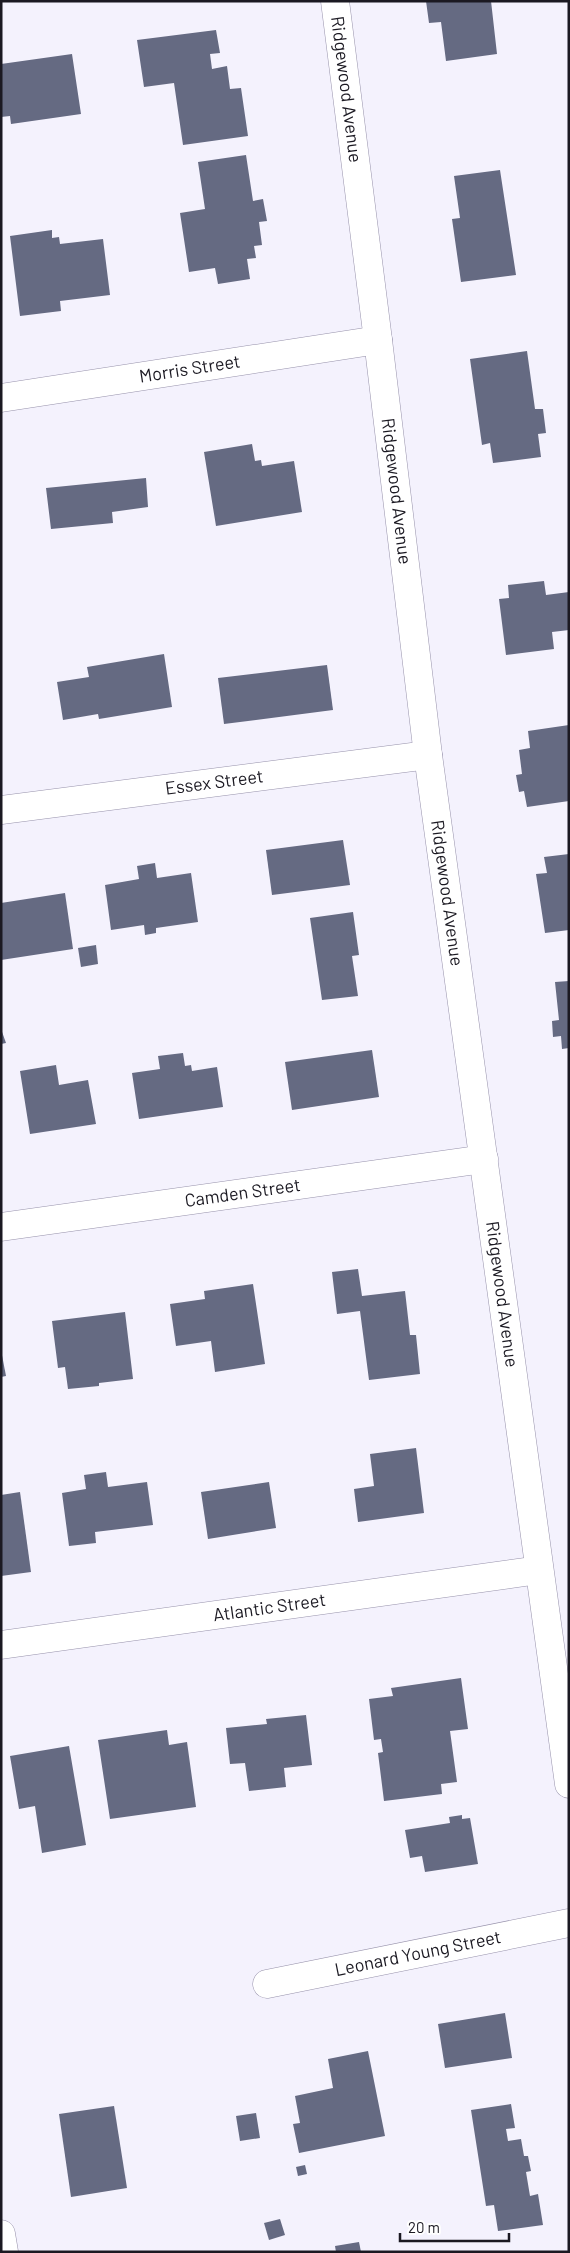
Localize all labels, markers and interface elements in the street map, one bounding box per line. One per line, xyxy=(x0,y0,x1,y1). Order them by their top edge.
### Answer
street label: Ridgewood Avenue xyxy=(327,15,367,164)
street label: Morris Street xyxy=(138,349,242,387)
street label: Ridgewood Avenue xyxy=(377,417,417,566)
street label: Essex Street xyxy=(164,764,264,799)
street label: Ridgewood Avenue xyxy=(427,818,469,967)
street label: Camden Street xyxy=(183,1173,302,1211)
street label: Ridgewood Avenue xyxy=(482,1220,524,1369)
street label: Atlantic Street xyxy=(211,1588,327,1625)
street label: Leonard Young Street xyxy=(333,1925,503,1980)
scale bar xyxy=(400,2210,509,2242)
text: 20 m xyxy=(408,2218,440,2236)

